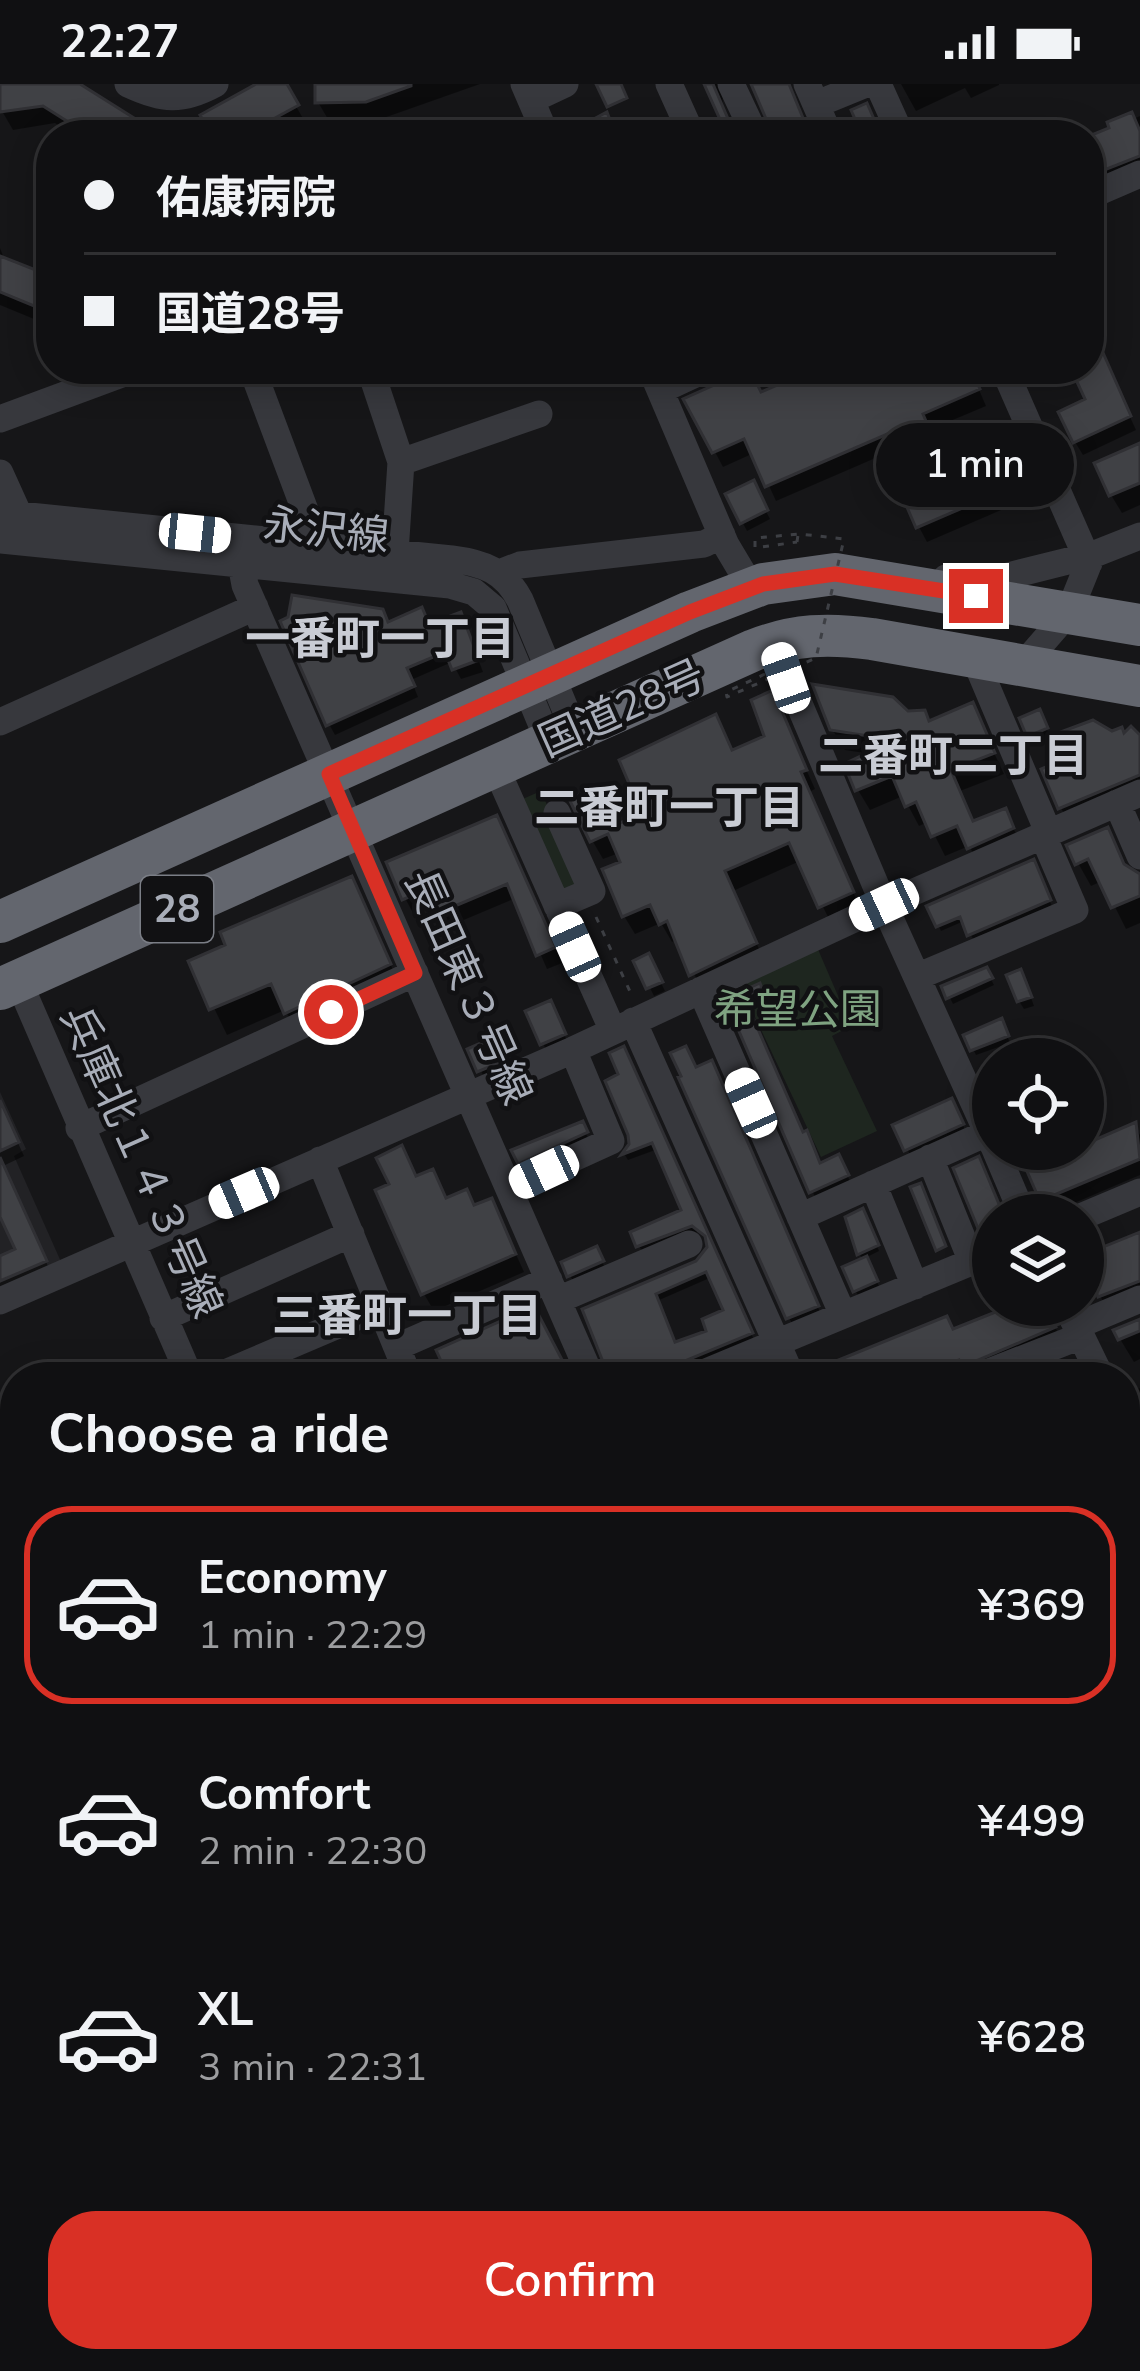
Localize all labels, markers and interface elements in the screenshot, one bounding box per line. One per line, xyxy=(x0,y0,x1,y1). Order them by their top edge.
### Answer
text: 22:27 xyxy=(60,12,179,73)
text: 佑康病院 xyxy=(156,168,336,229)
text: 国道28号 xyxy=(156,284,345,345)
callout: 1 min xyxy=(877,422,1075,506)
text: 1 min xyxy=(925,438,1025,491)
street label: 永沢線 xyxy=(260,496,392,566)
car xyxy=(157,511,233,555)
route end xyxy=(949,569,1003,623)
district label: 一番町一丁目 xyxy=(245,609,515,670)
car xyxy=(757,638,815,718)
street label: 国道28号 xyxy=(530,647,714,771)
district label: 二番町二丁目 xyxy=(818,726,1088,787)
district label: 二番町一丁目 xyxy=(534,778,804,839)
street label: 長田東３号線 xyxy=(391,860,545,1114)
car xyxy=(844,873,924,937)
road number: 28 xyxy=(141,876,213,942)
car xyxy=(544,907,606,987)
park label: 希望公園 xyxy=(714,982,882,1039)
route start xyxy=(304,985,358,1039)
street label: 兵庫北１４３号線 xyxy=(47,997,235,1327)
map controls xyxy=(972,1038,1104,1326)
button: locate xyxy=(972,1038,1104,1170)
car xyxy=(720,1063,782,1143)
car xyxy=(504,1140,584,1204)
car xyxy=(204,1162,284,1224)
button: layers xyxy=(972,1194,1104,1326)
district label: 三番町一丁目 xyxy=(272,1286,542,1347)
text: Choose a ride xyxy=(48,1397,389,1471)
text: Economy xyxy=(198,1548,387,1609)
icon: car xyxy=(54,1551,162,1659)
text: ¥369 xyxy=(978,1575,1086,1636)
text: 1 min · 22:29 xyxy=(198,1609,427,1662)
text: Comfort xyxy=(198,1764,370,1825)
icon: car xyxy=(54,1767,162,1875)
text: ¥499 xyxy=(978,1791,1086,1852)
text: 2 min · 22:30 xyxy=(198,1825,427,1878)
text: XL xyxy=(198,1980,254,2041)
icon: car xyxy=(54,1983,162,2091)
text: ¥628 xyxy=(978,2007,1086,2068)
text: 3 min · 22:31 xyxy=(198,2041,427,2094)
button: Confirm xyxy=(48,2211,1092,2349)

